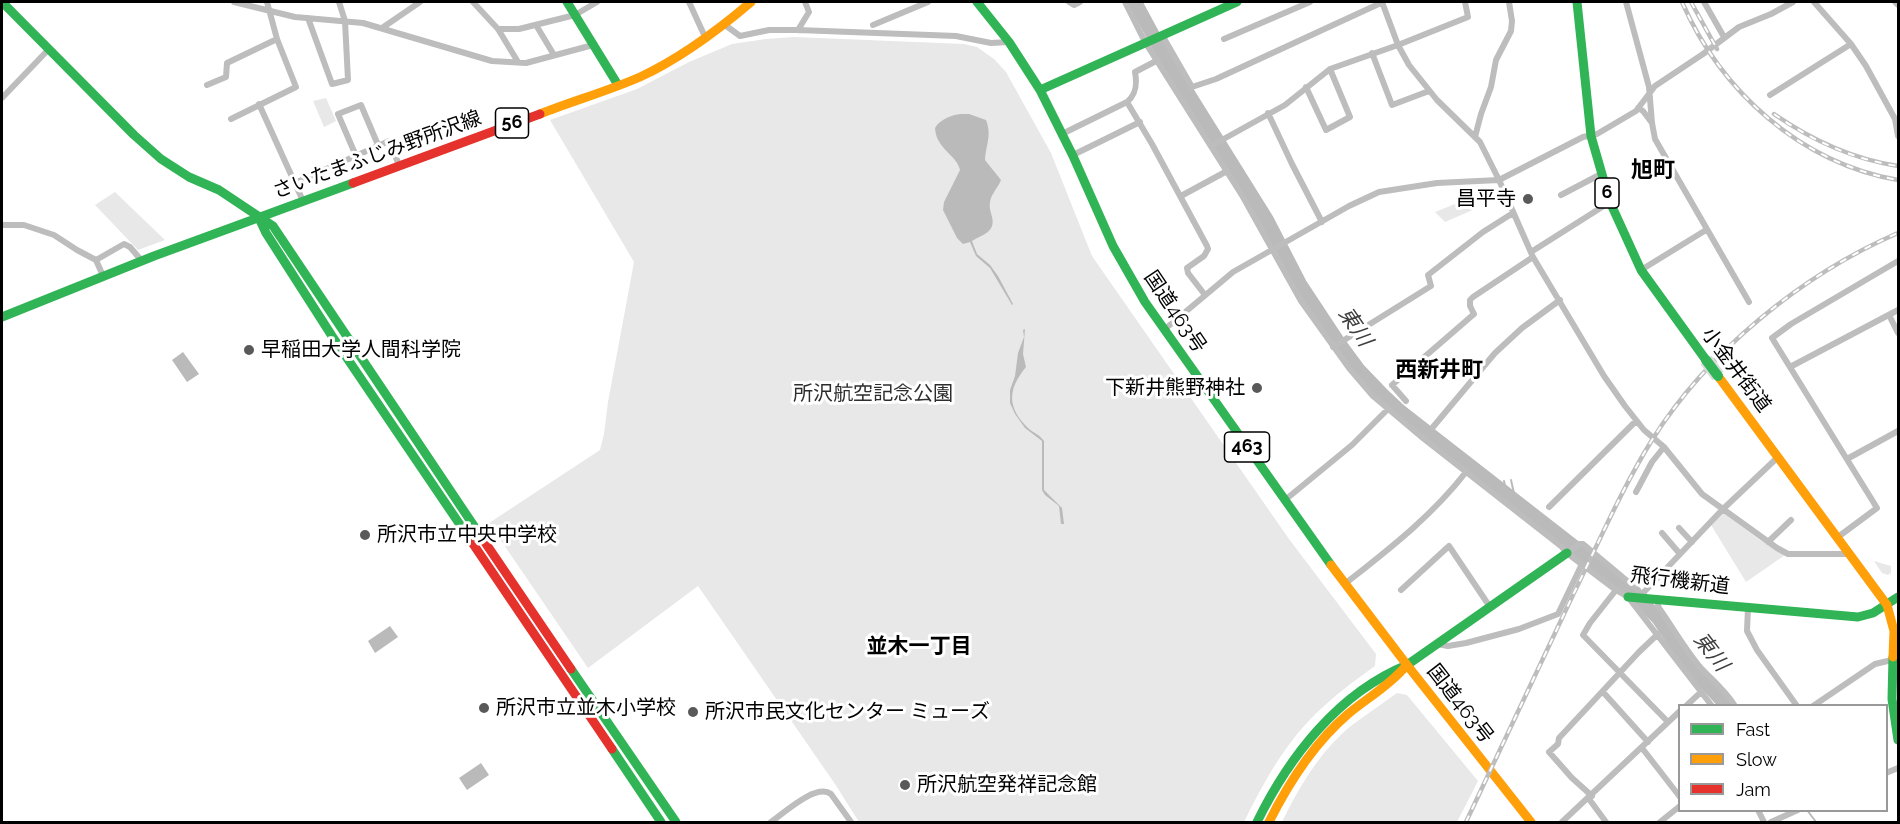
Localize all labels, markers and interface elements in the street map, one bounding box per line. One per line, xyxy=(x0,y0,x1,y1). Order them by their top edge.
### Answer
street label: さいたまふじみ野所沢線 xyxy=(270,106,484,204)
road number: 56 xyxy=(496,108,528,138)
district label: 旭町 xyxy=(1631,157,1675,183)
road number: 6 xyxy=(1595,178,1619,208)
place label: 昌平寺 xyxy=(1456,187,1516,211)
marker: 昌平寺 xyxy=(1521,192,1535,206)
street label: 国道463号 xyxy=(1139,266,1211,358)
water label: 東川 xyxy=(1333,303,1377,351)
street label: 小金井街道 xyxy=(1696,323,1776,417)
place label: 早稲田大学人間科学院 xyxy=(261,338,461,362)
marker: 早稲田大学人間科学院 xyxy=(242,343,256,357)
district label: 西新井町 xyxy=(1395,357,1483,383)
place label: 下新井熊野神社 xyxy=(1105,376,1245,400)
marker: 下新井熊野神社 xyxy=(1250,381,1264,395)
park label: 所沢航空記念公園 xyxy=(793,382,953,406)
road number: 463 xyxy=(1224,432,1270,462)
place label: 所沢市立中央中学校 xyxy=(377,523,557,547)
marker: 所沢市立中央中学校 xyxy=(358,528,372,542)
street label: 飛行機新道 xyxy=(1629,563,1731,599)
water label: 東川 xyxy=(1688,628,1734,676)
district label: 並木一丁目 xyxy=(867,634,971,660)
street label: 国道463号 xyxy=(1422,660,1498,748)
place label: 所沢市立並木小学校 xyxy=(496,696,676,720)
place label: 所沢市民文化センター ミューズ xyxy=(705,700,990,724)
marker: 所沢市立並木小学校 xyxy=(477,701,491,715)
legend xyxy=(1678,704,1888,812)
marker: 所沢市民文化センター ミューズ xyxy=(686,705,700,719)
text: Fast xyxy=(1736,719,1770,740)
text: Slow xyxy=(1736,749,1777,770)
place label: 所沢航空発祥記念館 xyxy=(917,773,1097,797)
marker: 所沢航空発祥記念館 xyxy=(898,778,912,792)
text: Jam xyxy=(1736,779,1771,800)

